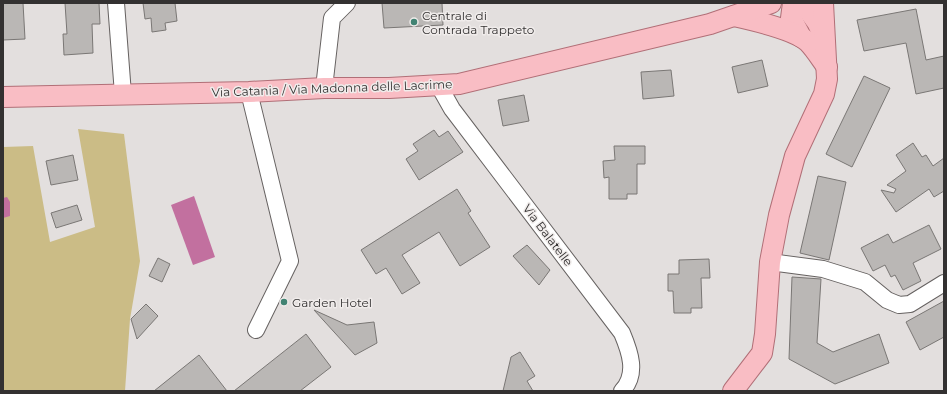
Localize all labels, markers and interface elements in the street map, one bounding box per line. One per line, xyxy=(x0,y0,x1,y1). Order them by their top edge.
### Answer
place label: Centrale di Contrada Trappeto xyxy=(422,8,534,37)
marker: Centrale di Contrada Trappeto xyxy=(409,17,419,27)
street label: Via Catania / Via Madonna delle Lacrime xyxy=(211,76,453,100)
street label: Via Balatelle xyxy=(520,201,576,269)
place label: Garden Hotel xyxy=(292,295,372,310)
marker: Garden Hotel xyxy=(279,297,289,307)

